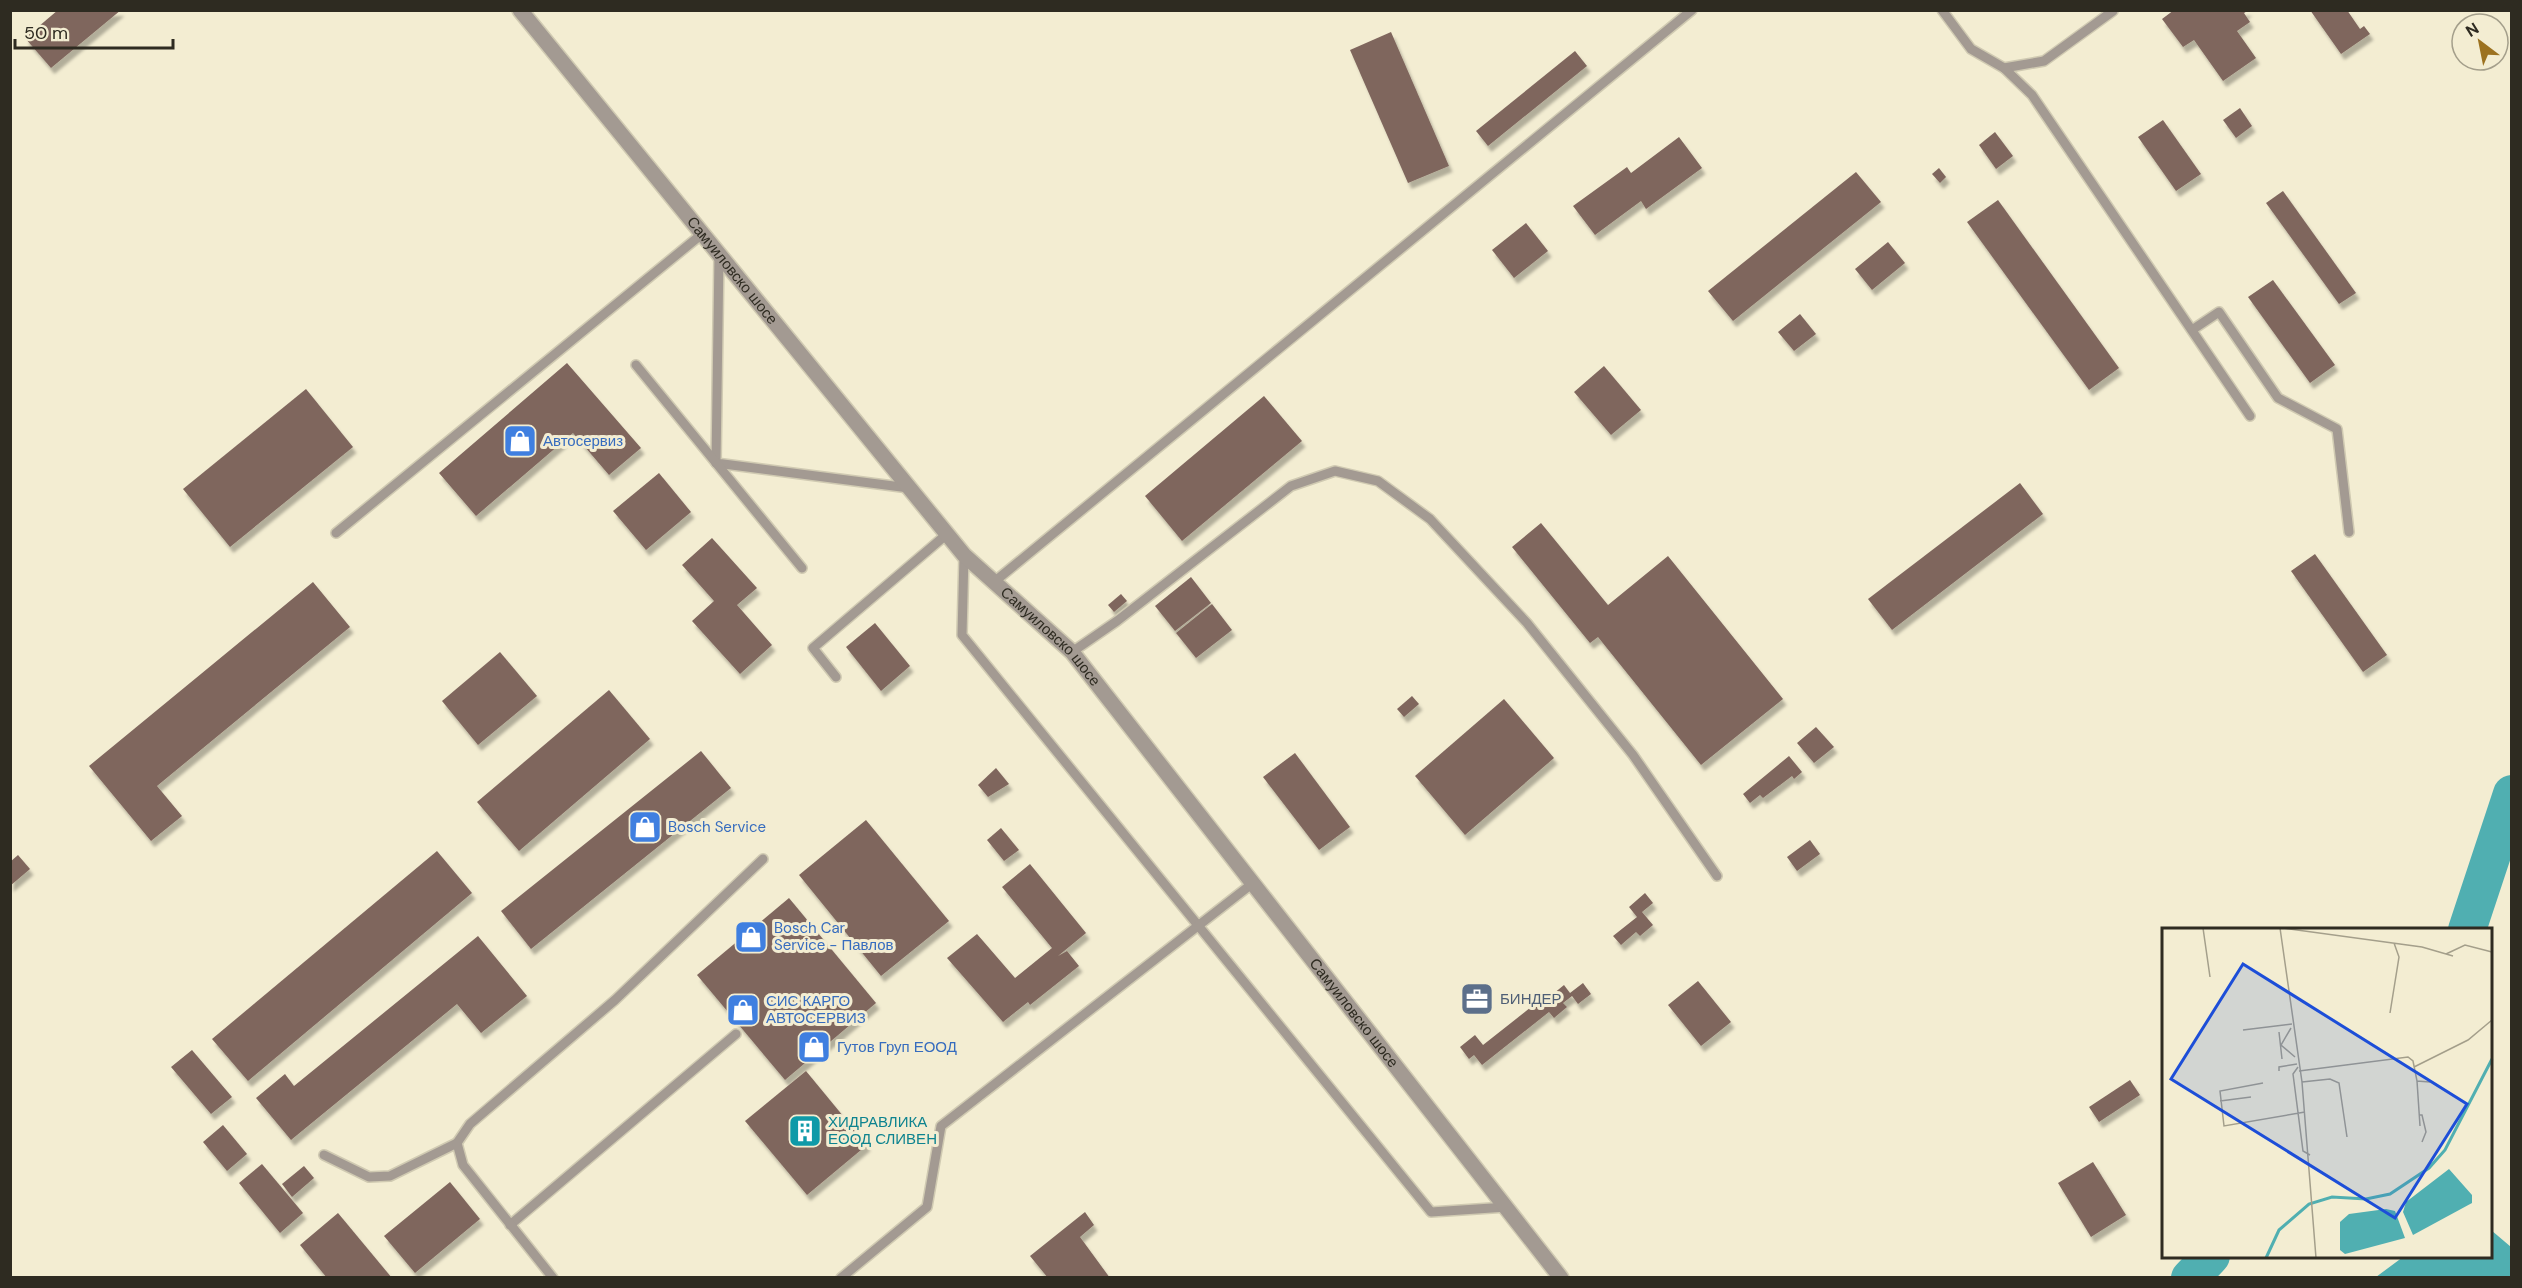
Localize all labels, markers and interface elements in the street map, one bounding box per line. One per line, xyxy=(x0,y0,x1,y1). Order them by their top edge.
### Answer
scale bar xyxy=(15,12,172,50)
north arrow xyxy=(2450,12,2510,72)
text: N xyxy=(2462,18,2483,42)
text: 50 m xyxy=(24,21,68,45)
street label: Самуиловско шосе xyxy=(682,212,782,329)
shop icon: Автосервиз xyxy=(502,423,538,459)
place label: Автосервиз xyxy=(543,431,623,451)
street label: Самуиловско шосе xyxy=(996,582,1105,690)
shop icon: Bosch Service xyxy=(627,809,663,845)
place label: Bosch Service xyxy=(668,817,766,837)
place label: Bosch Car Service - Павлов xyxy=(774,918,893,955)
shop icon: Bosch Car Service - Павлов xyxy=(733,919,769,955)
inset map xyxy=(2162,928,2492,1258)
street label: Самуиловско шосе xyxy=(1305,954,1403,1072)
office icon: БИНДЕР xyxy=(1459,981,1495,1017)
place label: БИНДЕР xyxy=(1500,989,1562,1009)
place label: СИС КАРГО АВТОСЕРВИЗ xyxy=(766,991,866,1028)
shop icon: СИС КАРГО АВТОСЕРВИЗ xyxy=(725,992,761,1028)
shop icon: Гутов Груп ЕООД xyxy=(796,1029,832,1065)
place label: Гутов Груп ЕООД xyxy=(837,1037,957,1057)
place label: ХИДРАВЛИКА ЕООД СЛИВЕН xyxy=(828,1112,937,1149)
building icon: ХИДРАВЛИКА ЕООД СЛИВЕН xyxy=(787,1113,823,1149)

